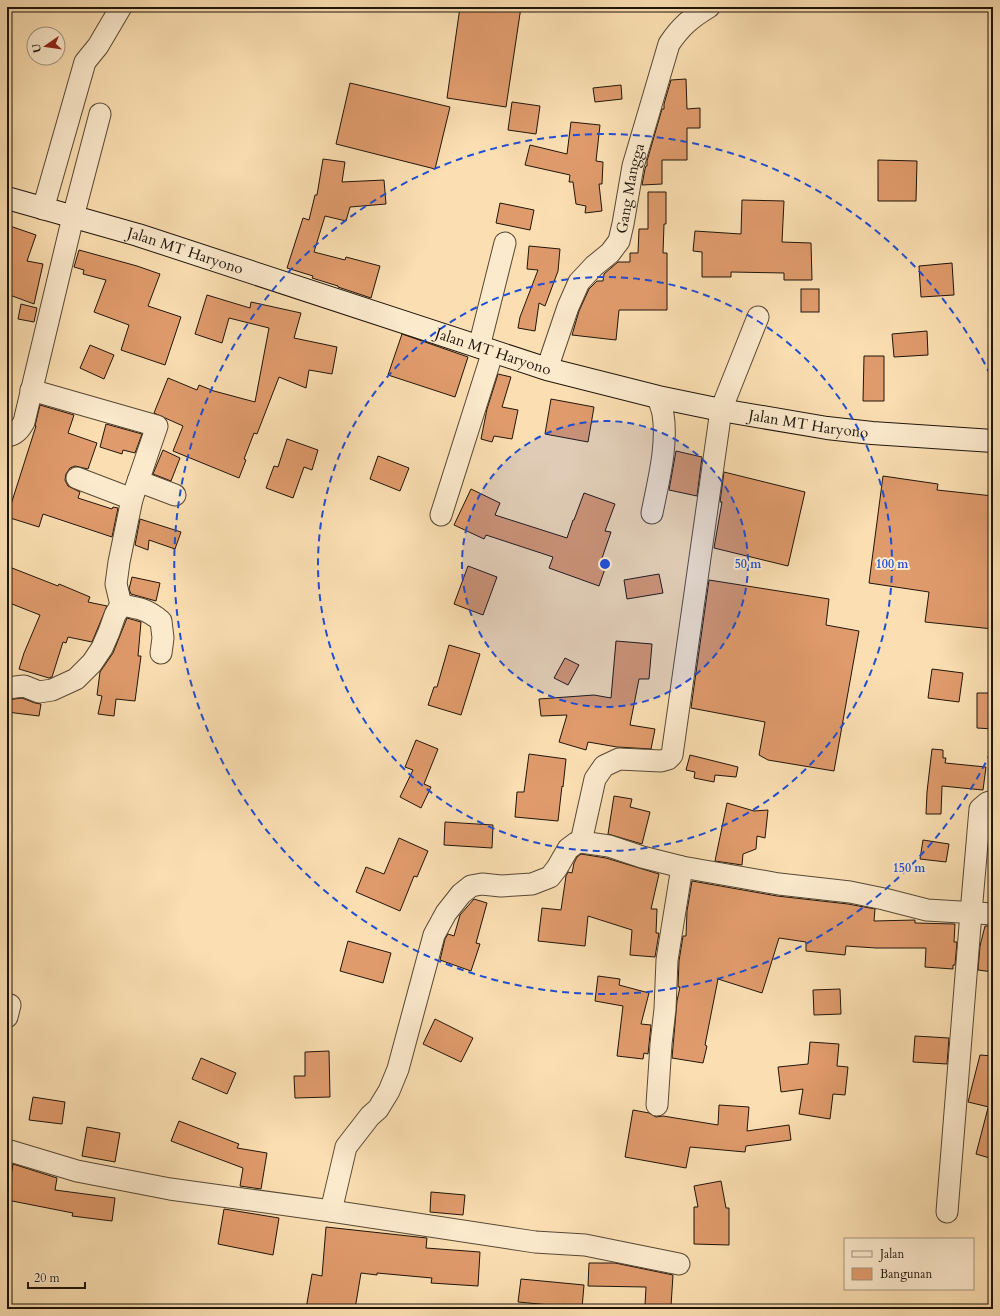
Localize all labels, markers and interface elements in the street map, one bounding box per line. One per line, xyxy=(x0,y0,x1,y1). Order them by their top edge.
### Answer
north arrow xyxy=(26,26,66,66)
text: U xyxy=(28,42,45,54)
street label: Gang Mangga xyxy=(611,140,649,236)
street label: Jalan MT Haryono xyxy=(123,222,246,279)
street label: Jalan MT Haryono xyxy=(431,322,554,380)
street label: Jalan MT Haryono xyxy=(745,405,869,443)
text: 50 m xyxy=(735,556,762,572)
text: 100 m xyxy=(876,556,909,572)
centre of rings xyxy=(598,557,612,571)
text: 150 m xyxy=(893,860,926,876)
legend xyxy=(844,1238,974,1290)
text: Jalan xyxy=(878,1246,904,1262)
scale bar xyxy=(28,1264,85,1290)
text: Bangunan xyxy=(880,1266,932,1282)
text: 20 m xyxy=(34,1270,61,1286)

